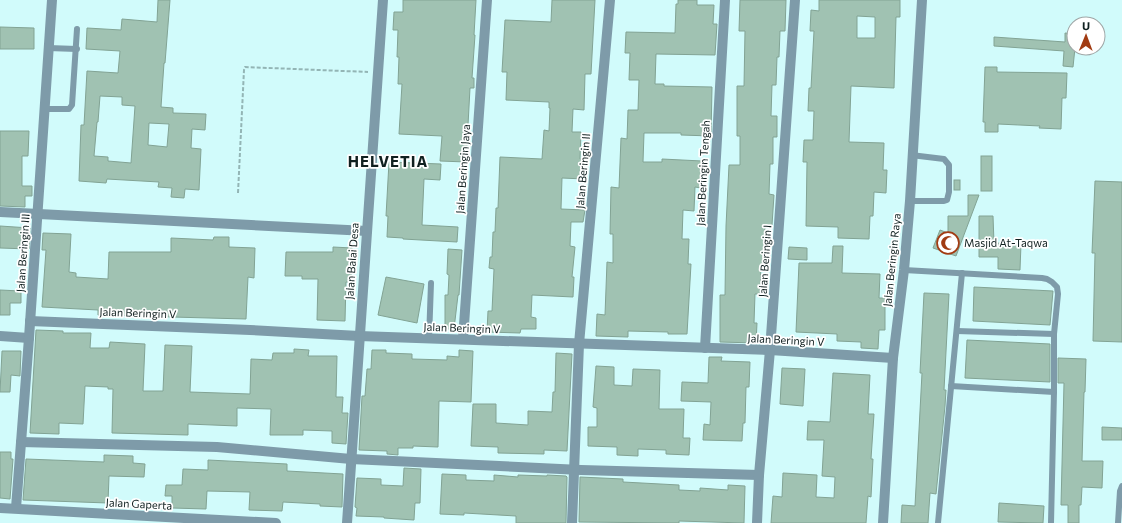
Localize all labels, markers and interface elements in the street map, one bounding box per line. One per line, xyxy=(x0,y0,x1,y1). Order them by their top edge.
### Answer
north arrow xyxy=(1066,16,1106,56)
text: U xyxy=(1082,19,1090,32)
street label: Jalan Beringin Tengah xyxy=(693,120,713,226)
street label: Jalan Beringin Jaya xyxy=(453,124,473,214)
street label: Jalan Beringin II xyxy=(573,133,593,209)
district label: HELVETIA xyxy=(348,152,428,170)
street label: Jalan Beringin III xyxy=(13,213,33,293)
street label: Jalan Beringin Raya xyxy=(880,213,904,307)
street label: Jalan Balai Desa xyxy=(342,222,362,300)
street label: Jalan Beringin I xyxy=(755,224,775,298)
mosque icon: Masjid At-Taqwa xyxy=(935,230,961,256)
place label: Masjid At-Taqwa xyxy=(964,236,1048,249)
street label: Jalan Beringin V xyxy=(99,305,177,321)
street label: Jalan Beringin V xyxy=(423,320,501,336)
street label: Jalan Beringin V xyxy=(747,331,825,349)
street label: Jalan Gaperta xyxy=(105,495,173,513)

